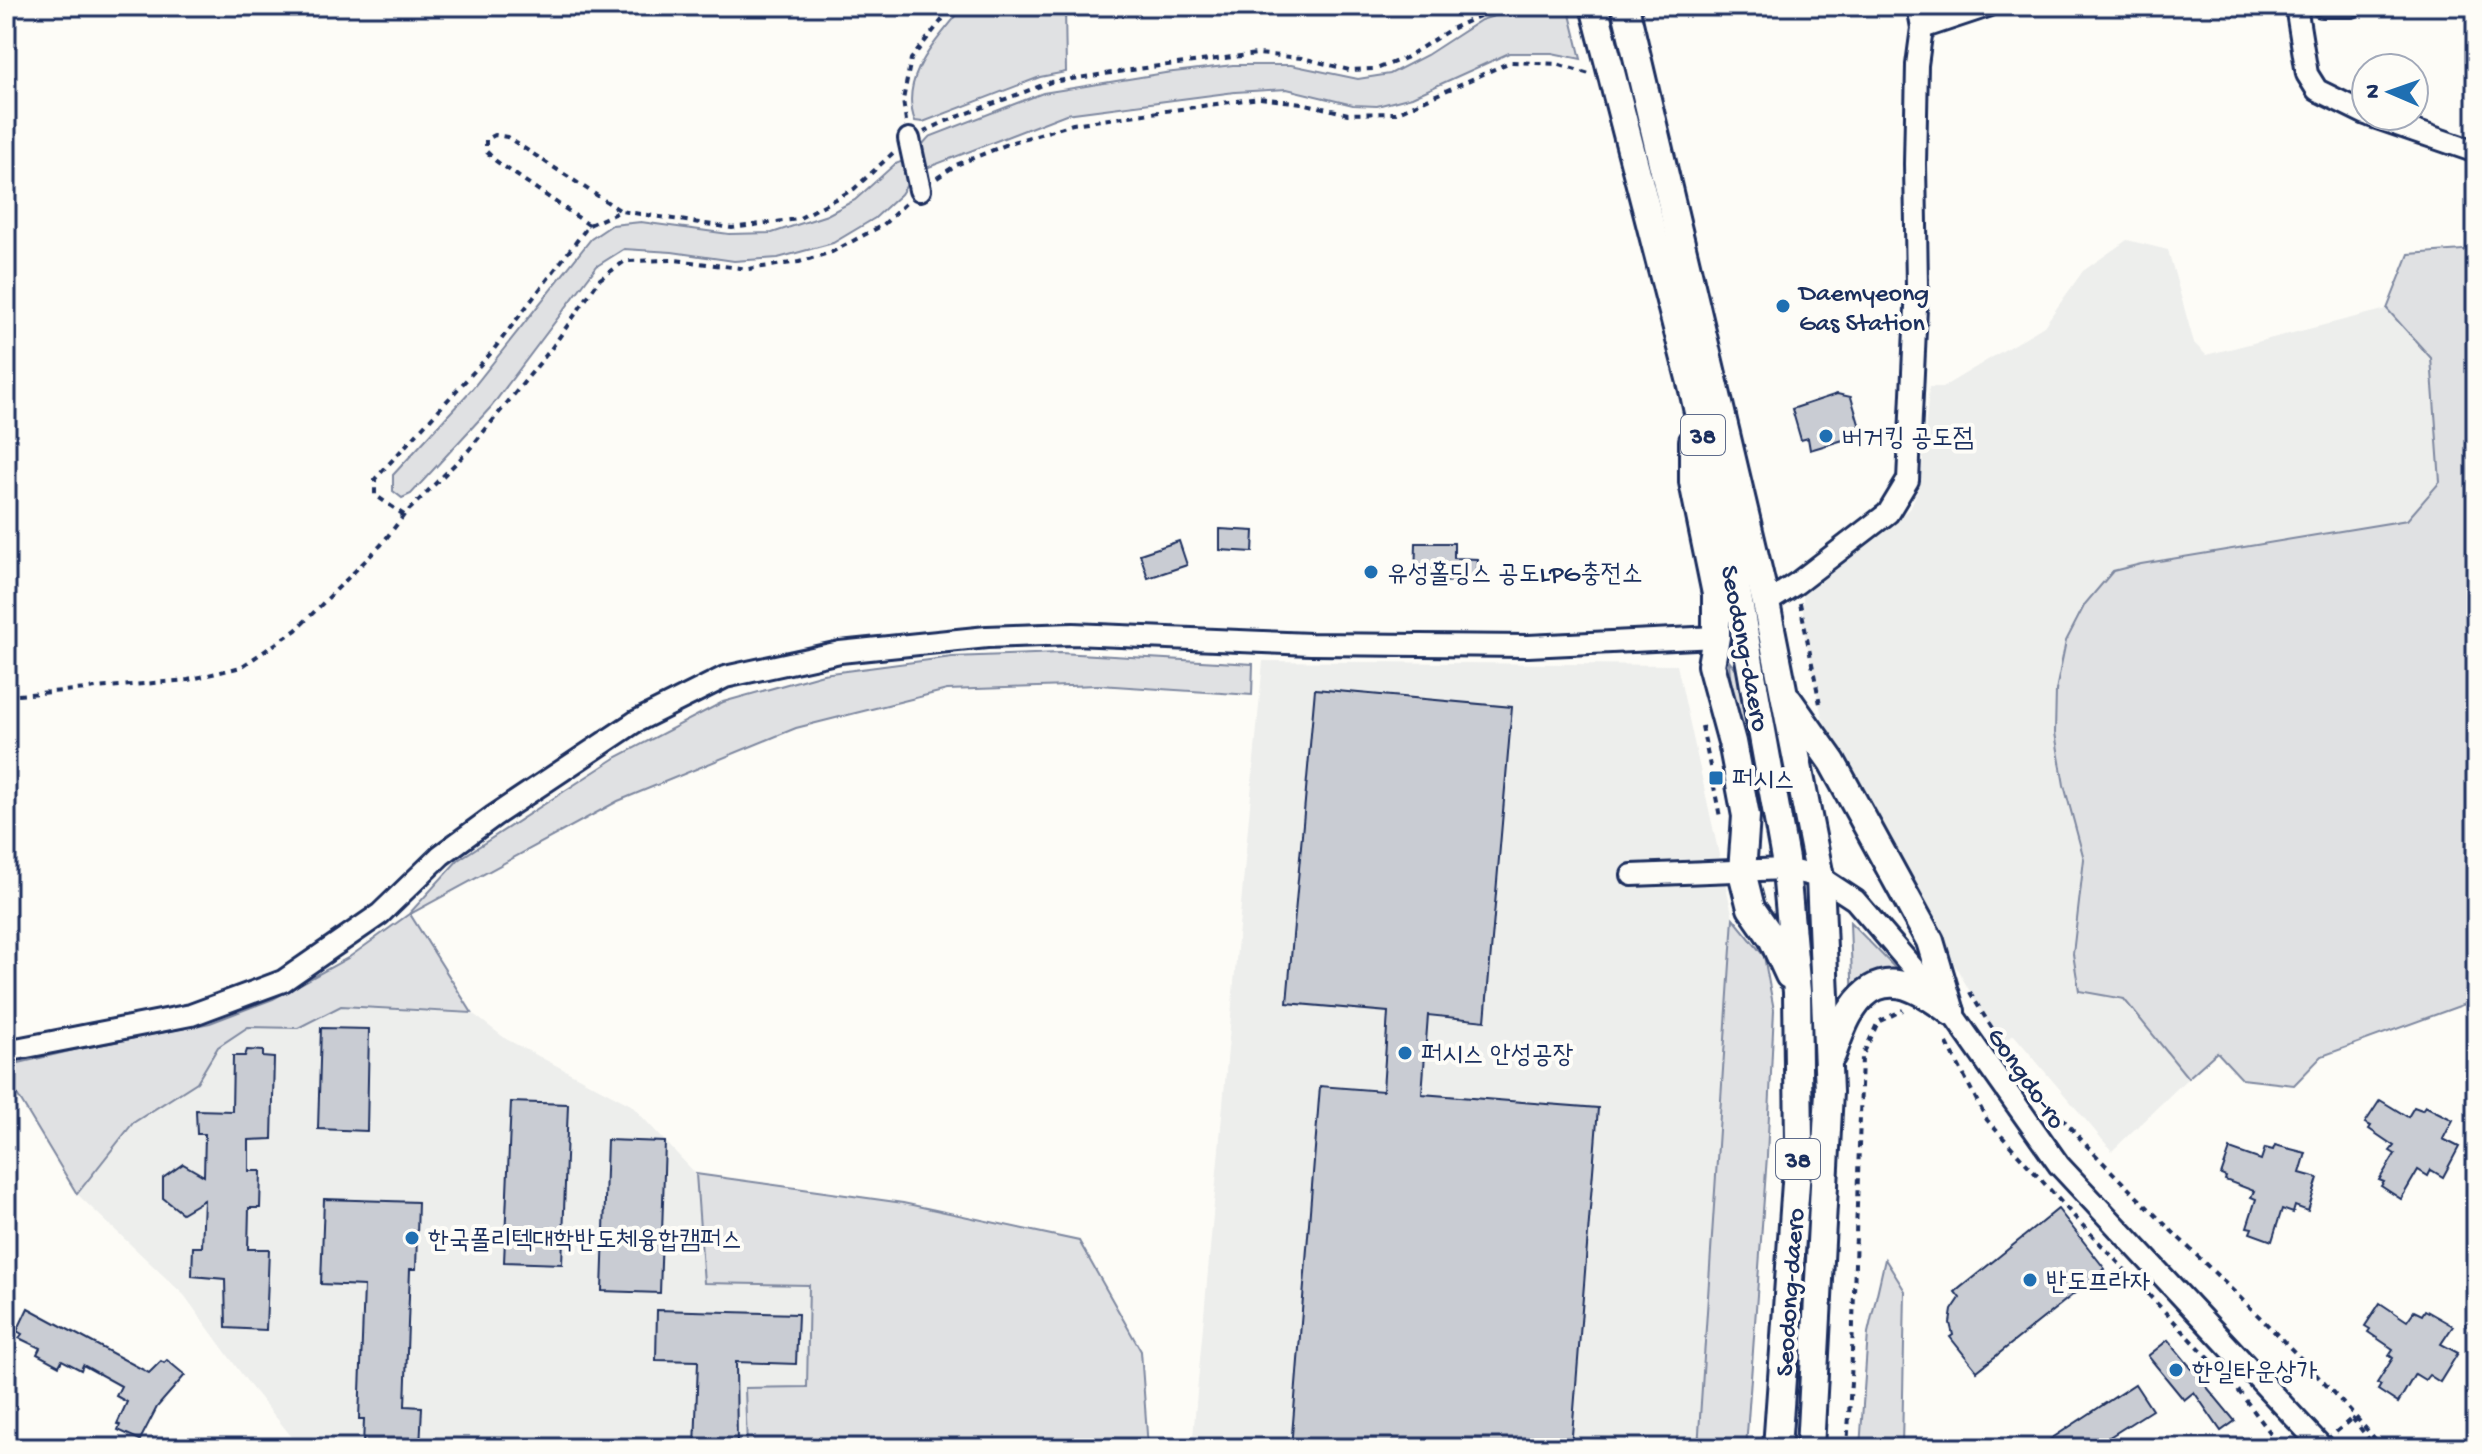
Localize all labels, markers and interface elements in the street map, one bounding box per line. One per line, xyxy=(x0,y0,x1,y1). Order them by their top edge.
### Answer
north arrow xyxy=(2350,52,2430,132)
text: N xyxy=(2361,84,2387,99)
place label: Daemyeong Gas Station xyxy=(1797,280,1929,341)
marker: Daemyeong Gas Station xyxy=(1774,297,1792,315)
road number: 38 xyxy=(1681,415,1725,455)
place label: 버거킹 공도점 xyxy=(1842,425,1974,456)
marker: 버거킹 공도점 xyxy=(1817,427,1835,445)
place label: 유성홀딩스 공도LPG충전소 xyxy=(1387,560,1643,592)
marker: 유성홀딩스 공도LPG충전소 xyxy=(1362,563,1380,581)
street label: Seodong-daero xyxy=(1711,563,1774,735)
place label: 퍼시스 xyxy=(1732,767,1795,798)
marker: 퍼시스 xyxy=(1707,769,1725,787)
street label: Gongdo-ro xyxy=(1978,1023,2070,1136)
place label: 퍼시스 안성공장 xyxy=(1421,1042,1574,1073)
marker: 퍼시스 안성공장 xyxy=(1396,1044,1414,1062)
road number: 38 xyxy=(1776,1139,1820,1179)
street label: Seodong-daero xyxy=(1771,1207,1814,1378)
place label: 한국폴리텍대학반도체융합캠퍼스 xyxy=(428,1227,742,1258)
marker: 한국폴리텍대학반도체융합캠퍼스 xyxy=(403,1229,421,1247)
place label: 반도프라자 xyxy=(2046,1269,2151,1300)
marker: 반도프라자 xyxy=(2021,1271,2039,1289)
place label: 한일타운상가 xyxy=(2192,1359,2318,1390)
marker: 한일타운상가 xyxy=(2167,1361,2185,1379)

